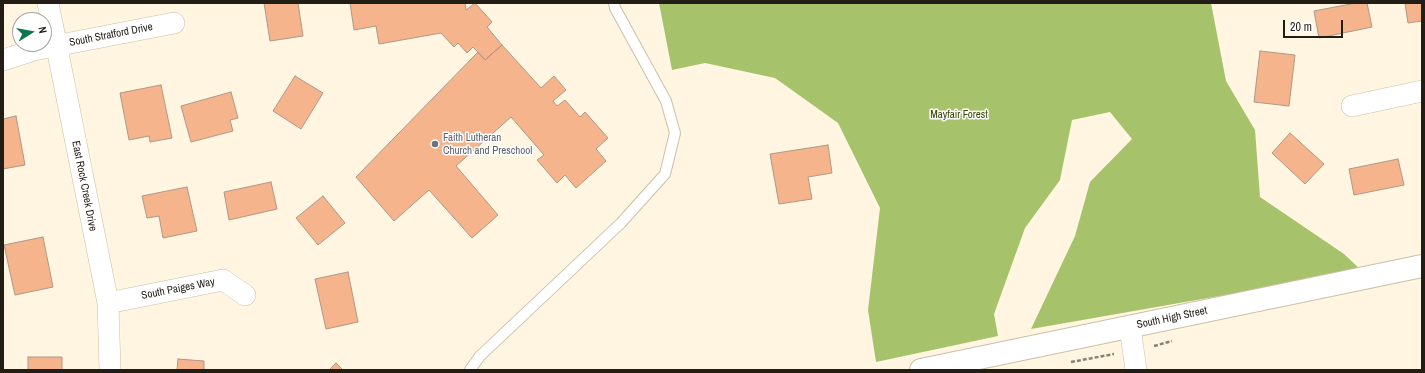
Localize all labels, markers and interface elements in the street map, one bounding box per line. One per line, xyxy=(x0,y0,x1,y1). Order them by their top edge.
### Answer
north arrow xyxy=(12,12,52,52)
scale bar xyxy=(1285,12,1345,38)
text: 20 m xyxy=(1290,19,1312,35)
street label: South Stratford Drive xyxy=(68,20,154,50)
text: N xyxy=(35,25,50,34)
park label: Mayfair Forest xyxy=(930,108,988,122)
place label: Faith Lutheran Church and Preschool xyxy=(443,131,532,157)
marker: Faith Lutheran Church and Preschool xyxy=(430,139,440,149)
street label: East Rock Creek Drive xyxy=(69,140,99,232)
street label: South Paiges Way xyxy=(140,275,216,303)
street label: South High Street xyxy=(1136,304,1208,332)

